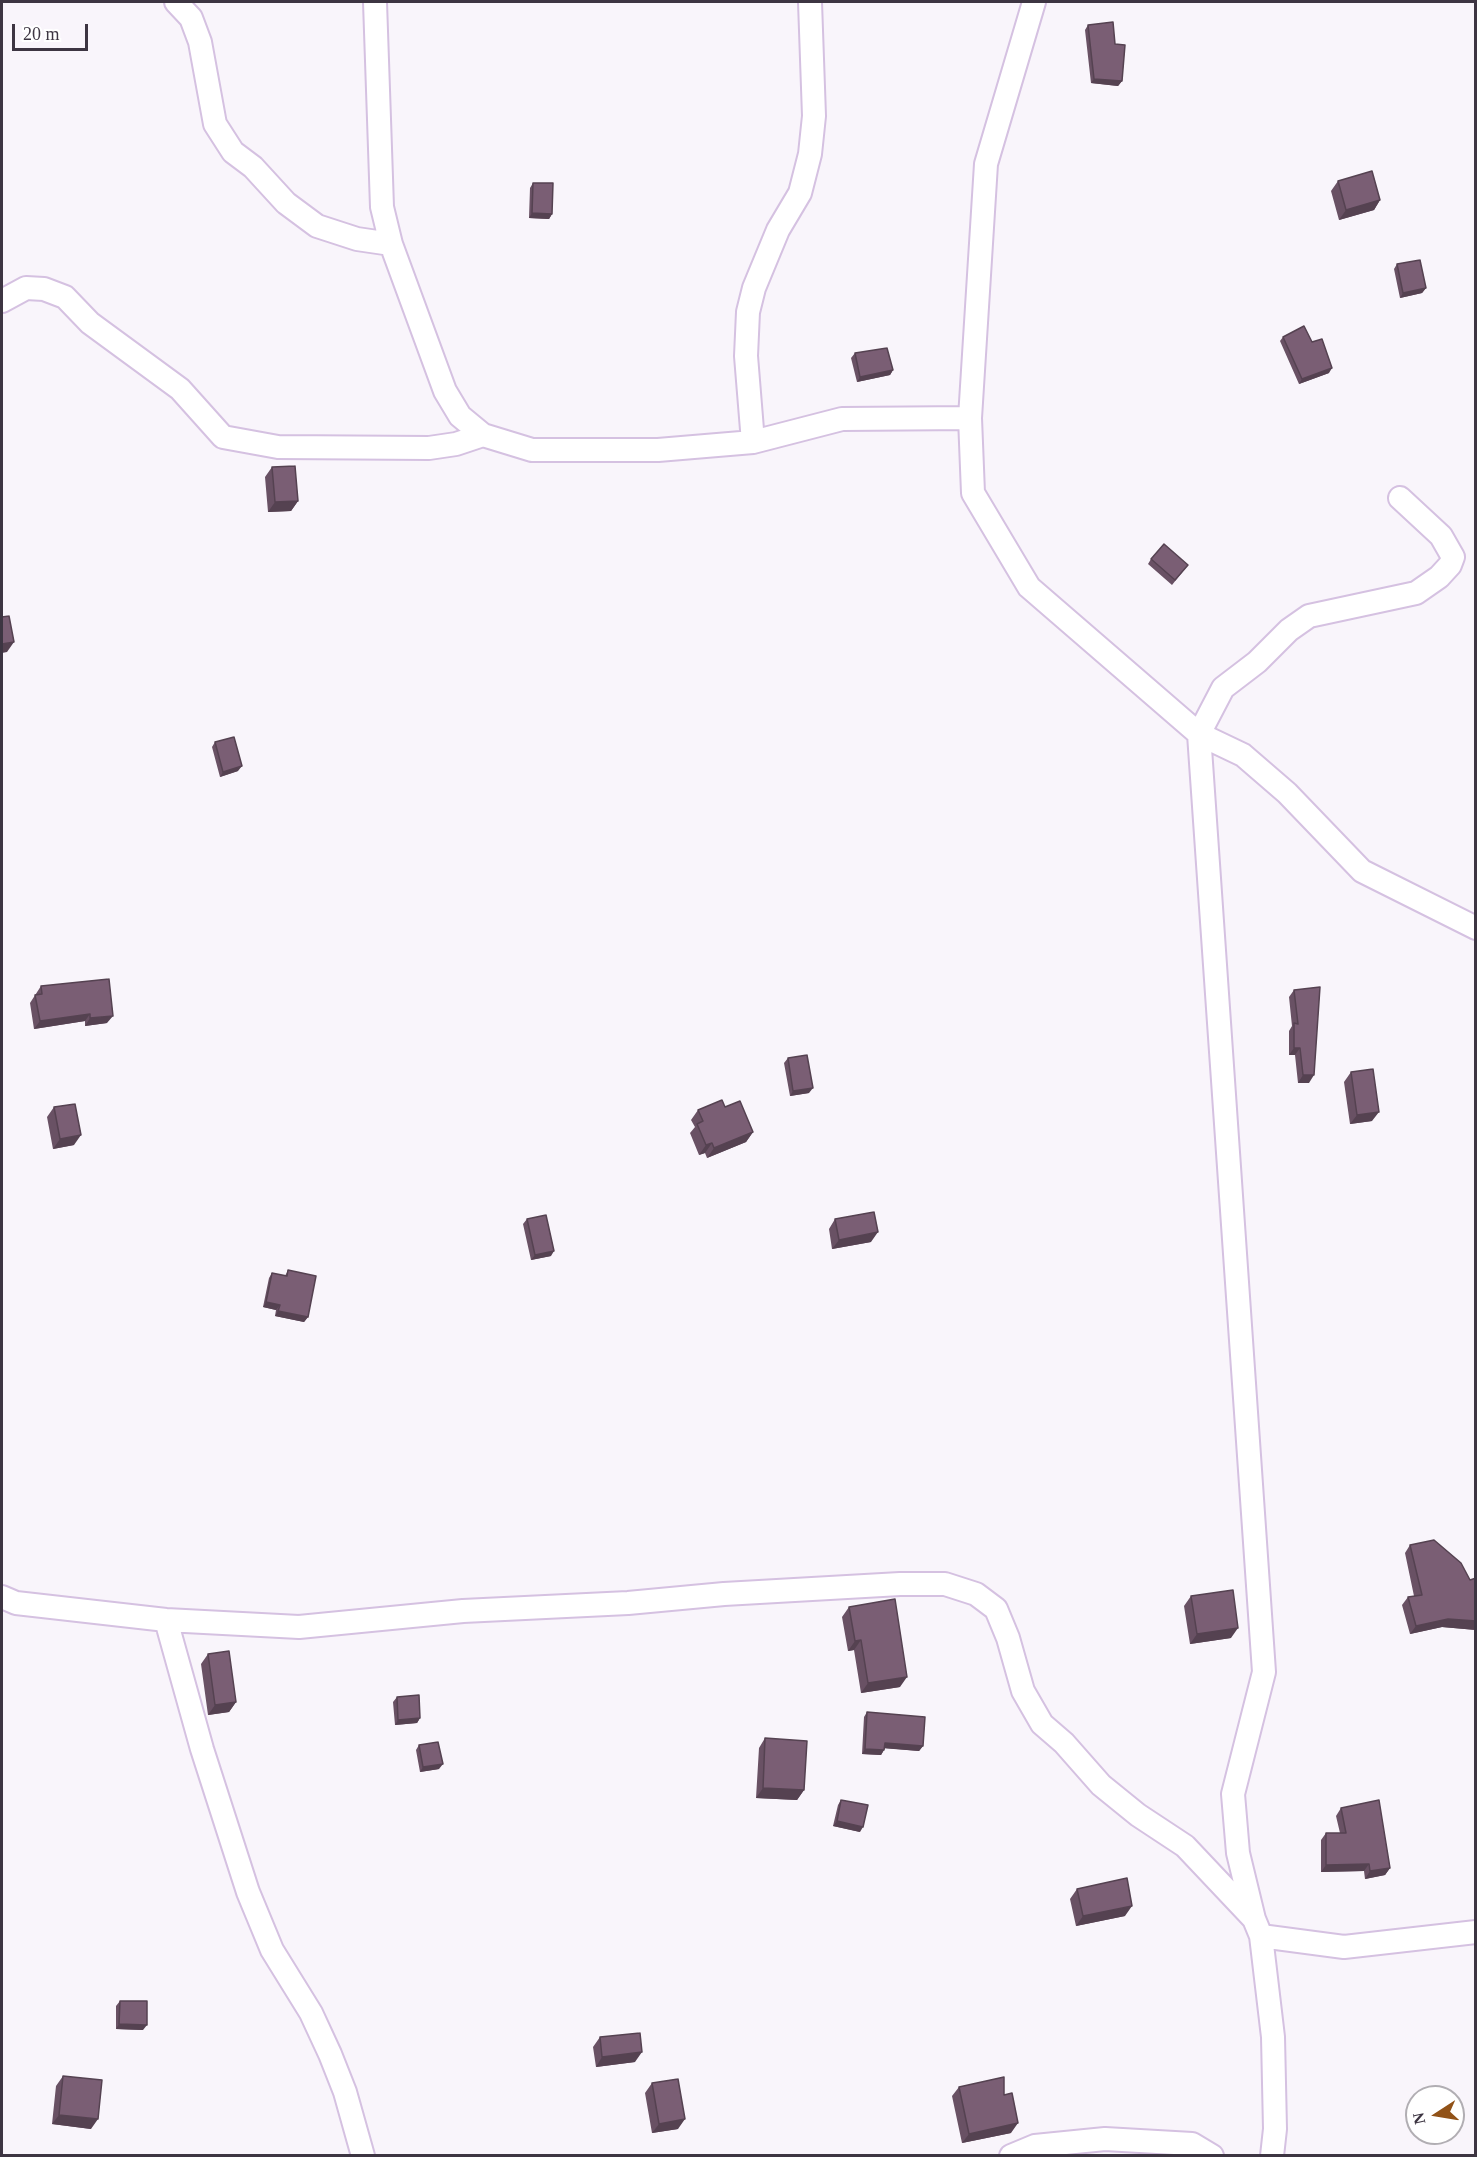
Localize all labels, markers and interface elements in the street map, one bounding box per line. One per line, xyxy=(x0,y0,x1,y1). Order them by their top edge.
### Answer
scale bar xyxy=(15,12,92,50)
text: 20 m xyxy=(23,24,60,44)
north arrow xyxy=(1405,2085,1465,2145)
text: N xyxy=(1409,2111,1428,2126)

